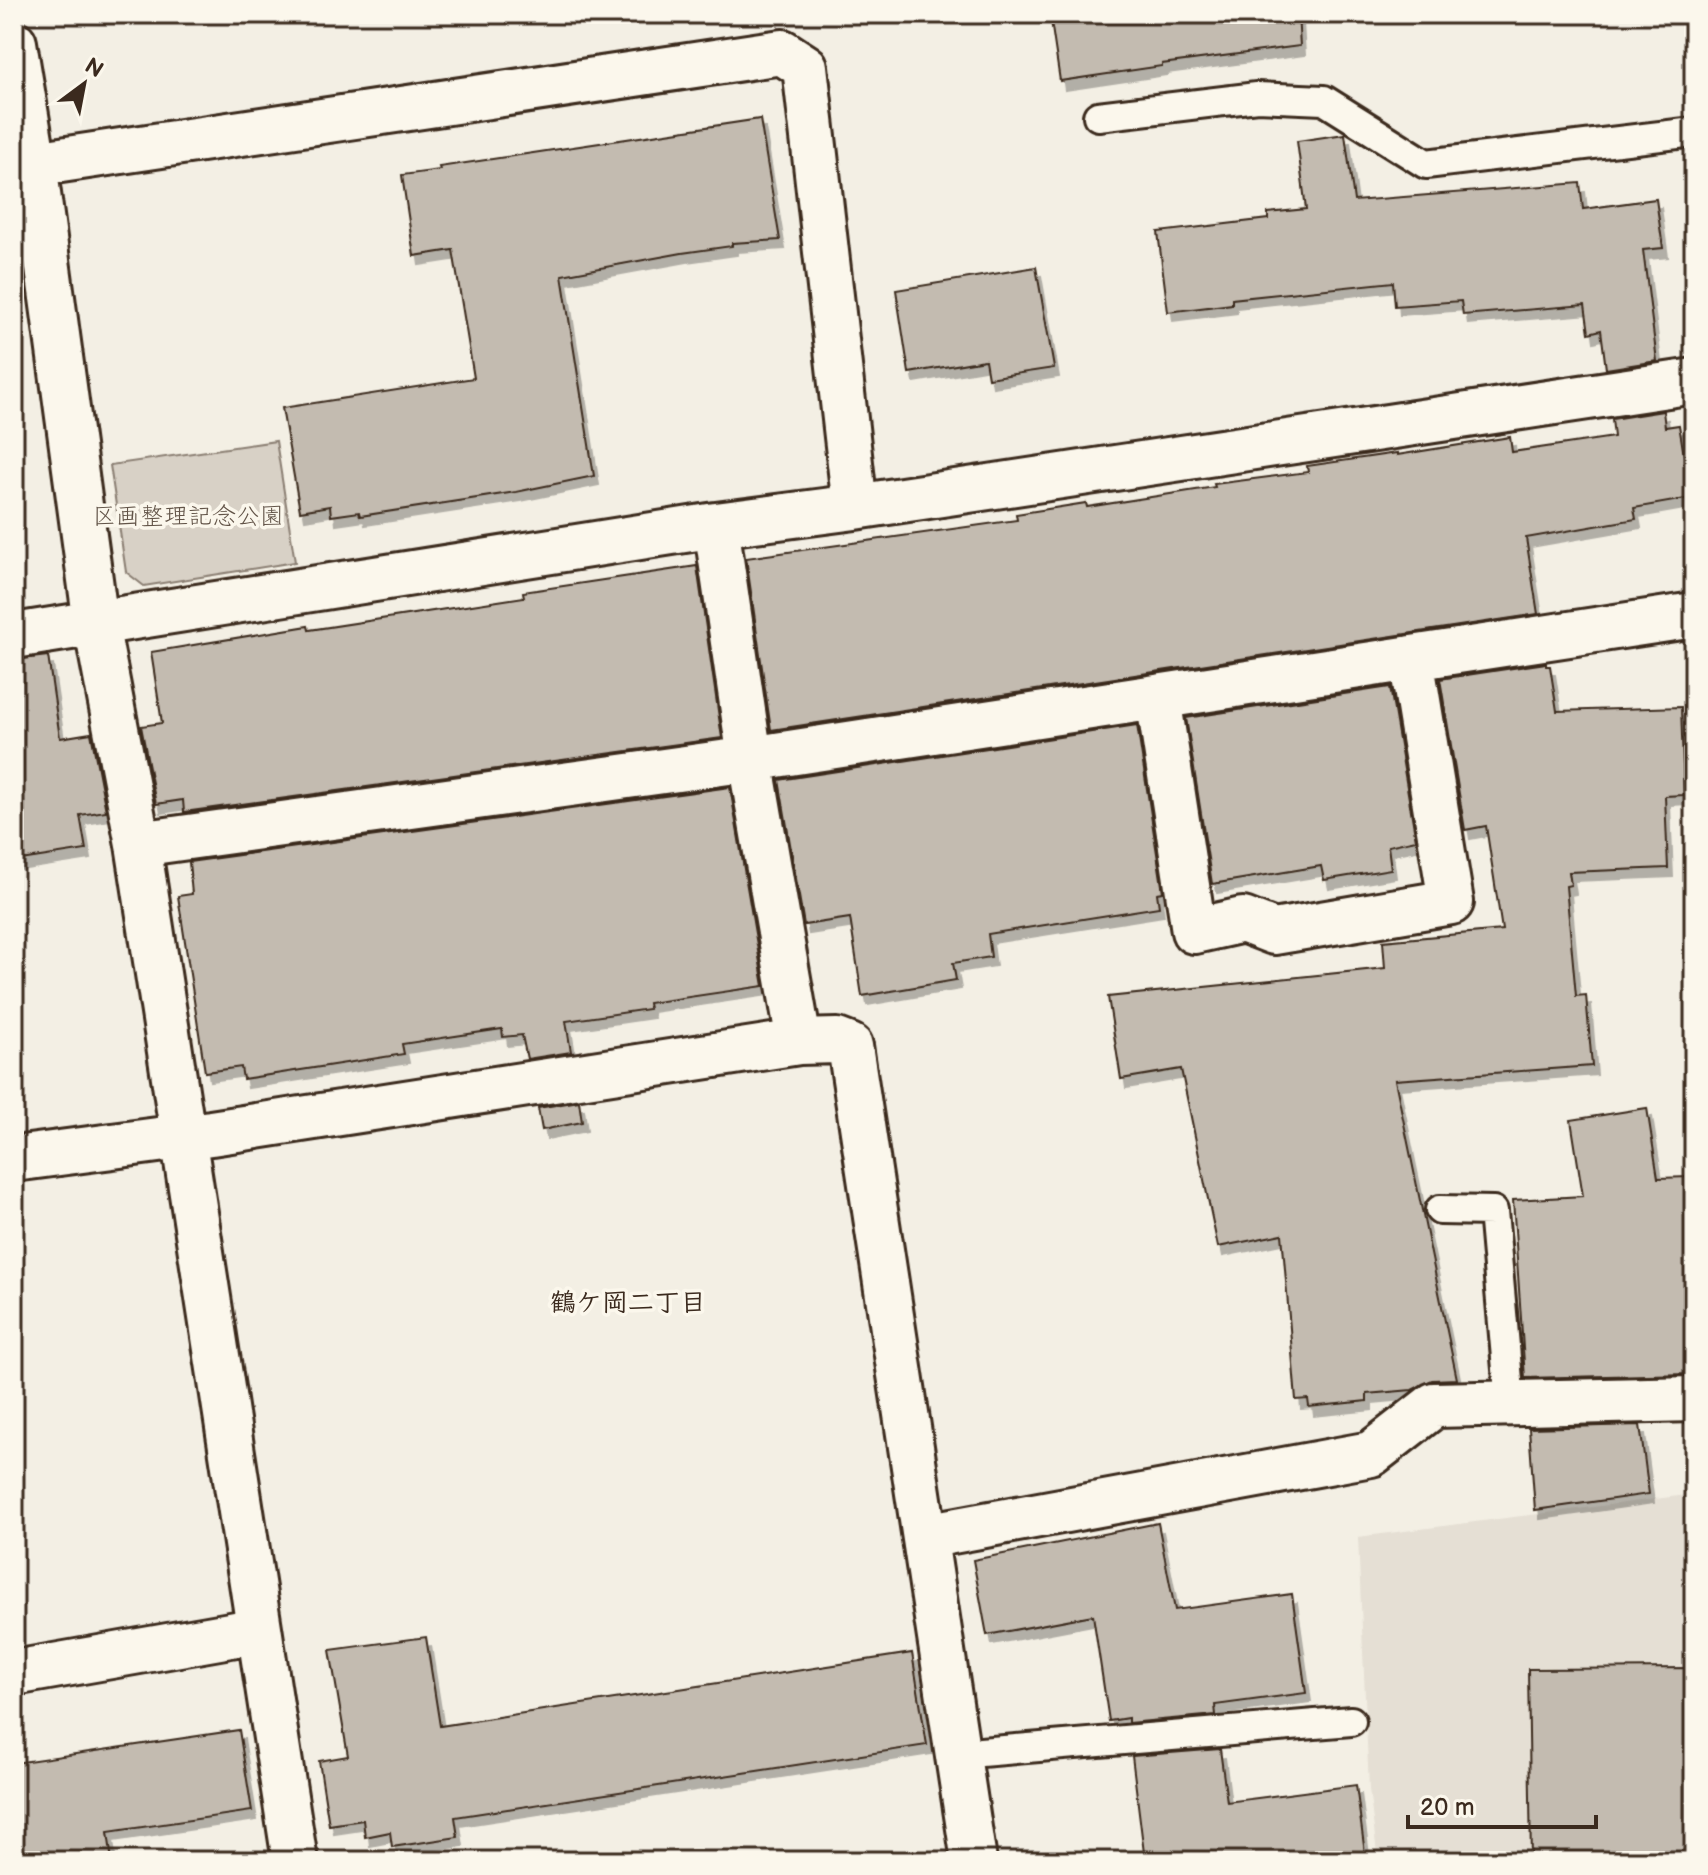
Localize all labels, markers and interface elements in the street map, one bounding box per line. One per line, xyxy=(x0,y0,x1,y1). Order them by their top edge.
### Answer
north arrow xyxy=(44,44,124,124)
text: N xyxy=(80,52,108,84)
park label: 区画整理記念公園 xyxy=(92,502,284,531)
district label: 鶴ケ岡二丁目 xyxy=(550,1288,706,1319)
scale bar xyxy=(1408,1779,1596,1829)
text: 20 m xyxy=(1420,1793,1475,1822)

